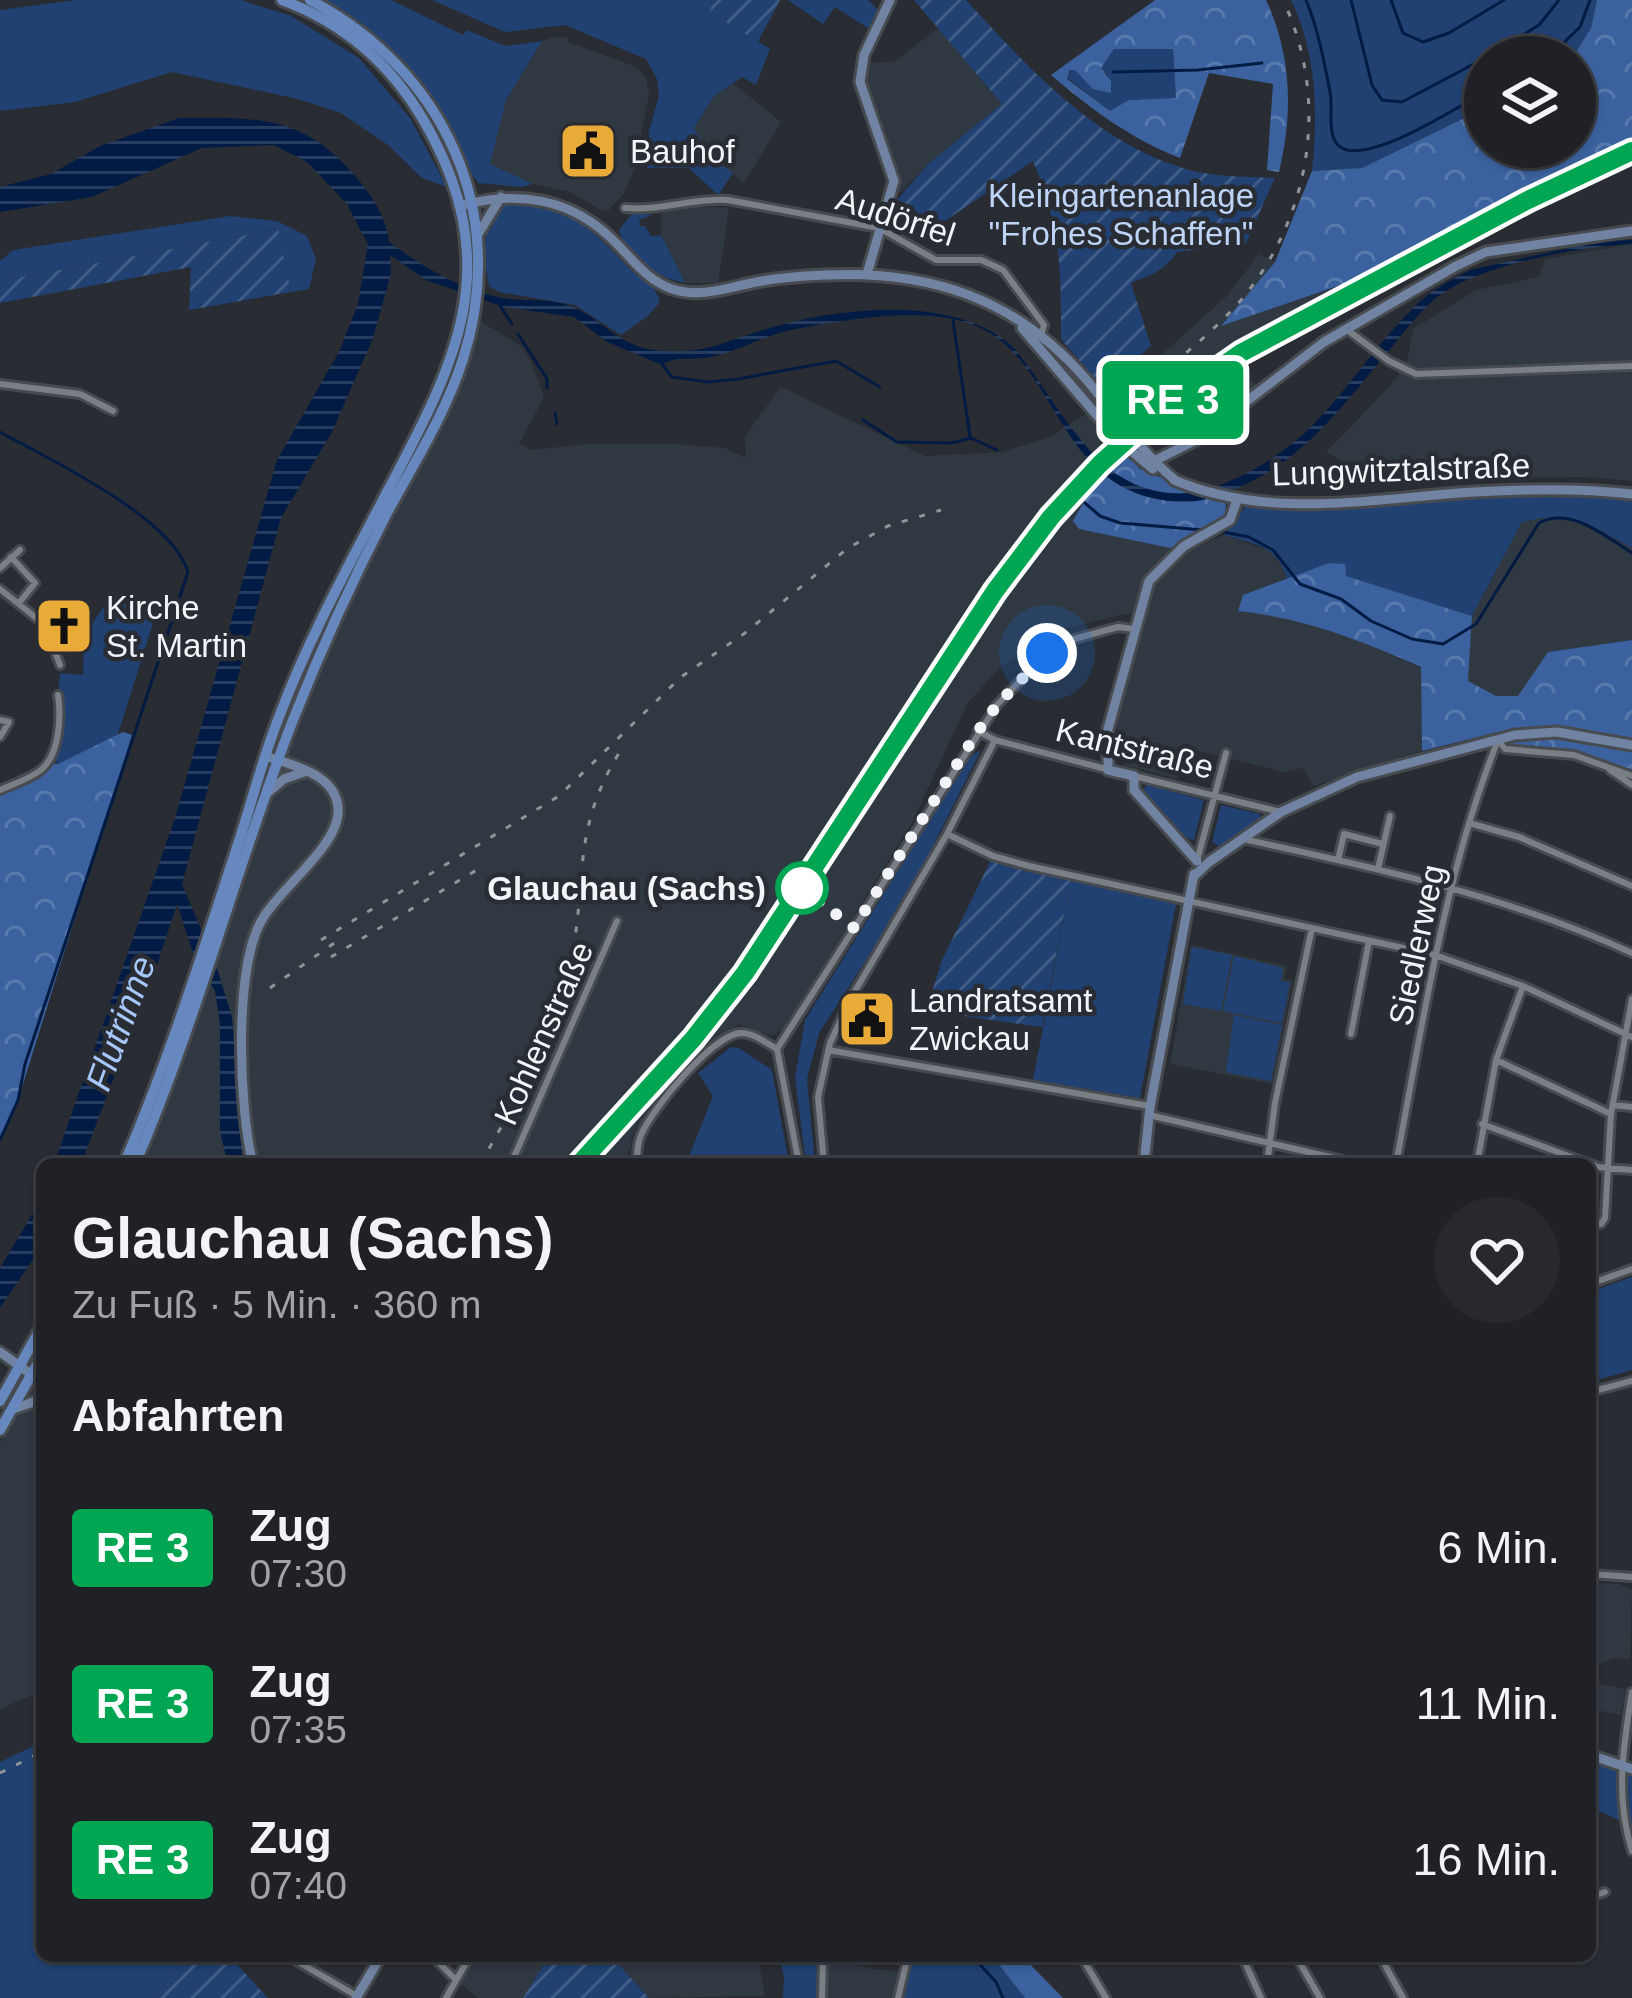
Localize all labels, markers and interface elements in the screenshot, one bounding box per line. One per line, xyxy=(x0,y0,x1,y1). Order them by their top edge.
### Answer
map controls xyxy=(1464,36,1596,168)
button: layers xyxy=(1464,36,1596,168)
public building icon: Bauhof xyxy=(557,120,619,182)
place label: Bauhof xyxy=(630,133,735,170)
park label: Kleingartenanlage "Frohes Schaffen" xyxy=(988,177,1254,252)
street label: Audörfel xyxy=(832,180,960,253)
line badge: RE 3 xyxy=(1089,361,1257,439)
text: RE 3 xyxy=(1126,376,1220,423)
street label: Lungwitztalstraße xyxy=(1271,446,1531,493)
place label: Kirche St. Martin xyxy=(106,589,247,664)
church icon: Kirche St. Martin xyxy=(33,595,95,657)
your location xyxy=(1017,623,1077,683)
street label: Kantstraße xyxy=(1052,711,1218,786)
street label: Siedlerweg xyxy=(1381,861,1452,1029)
marker: Glauchau (Sachs) xyxy=(777,863,827,913)
place label: Glauchau (Sachs) xyxy=(487,870,766,907)
street label: Kohlenstraße xyxy=(487,936,600,1130)
water label: Flutrinne xyxy=(77,950,164,1096)
place label: Landratsamt Zwickau xyxy=(909,982,1092,1057)
public building icon: Landratsamt Zwickau xyxy=(836,988,898,1050)
button: heart xyxy=(1434,1197,1560,1323)
text: Glauchau (Sachs) xyxy=(72,1206,553,1270)
text: Zu Fuß · 5 Min. · 360 m xyxy=(72,1283,482,1326)
text: Abfahrten xyxy=(72,1390,285,1441)
text: Zug xyxy=(249,1500,332,1551)
text: 6 Min. xyxy=(1437,1522,1560,1573)
text: RE 3 xyxy=(96,1524,189,1571)
text: 07:30 xyxy=(249,1552,347,1595)
text: Zug xyxy=(249,1656,332,1707)
text: 11 Min. xyxy=(1416,1678,1560,1729)
text: RE 3 xyxy=(96,1680,189,1727)
text: 07:35 xyxy=(249,1708,347,1751)
text: Zug xyxy=(249,1812,332,1863)
text: 16 Min. xyxy=(1412,1834,1560,1885)
text: RE 3 xyxy=(96,1836,189,1883)
text: 07:40 xyxy=(249,1864,347,1907)

